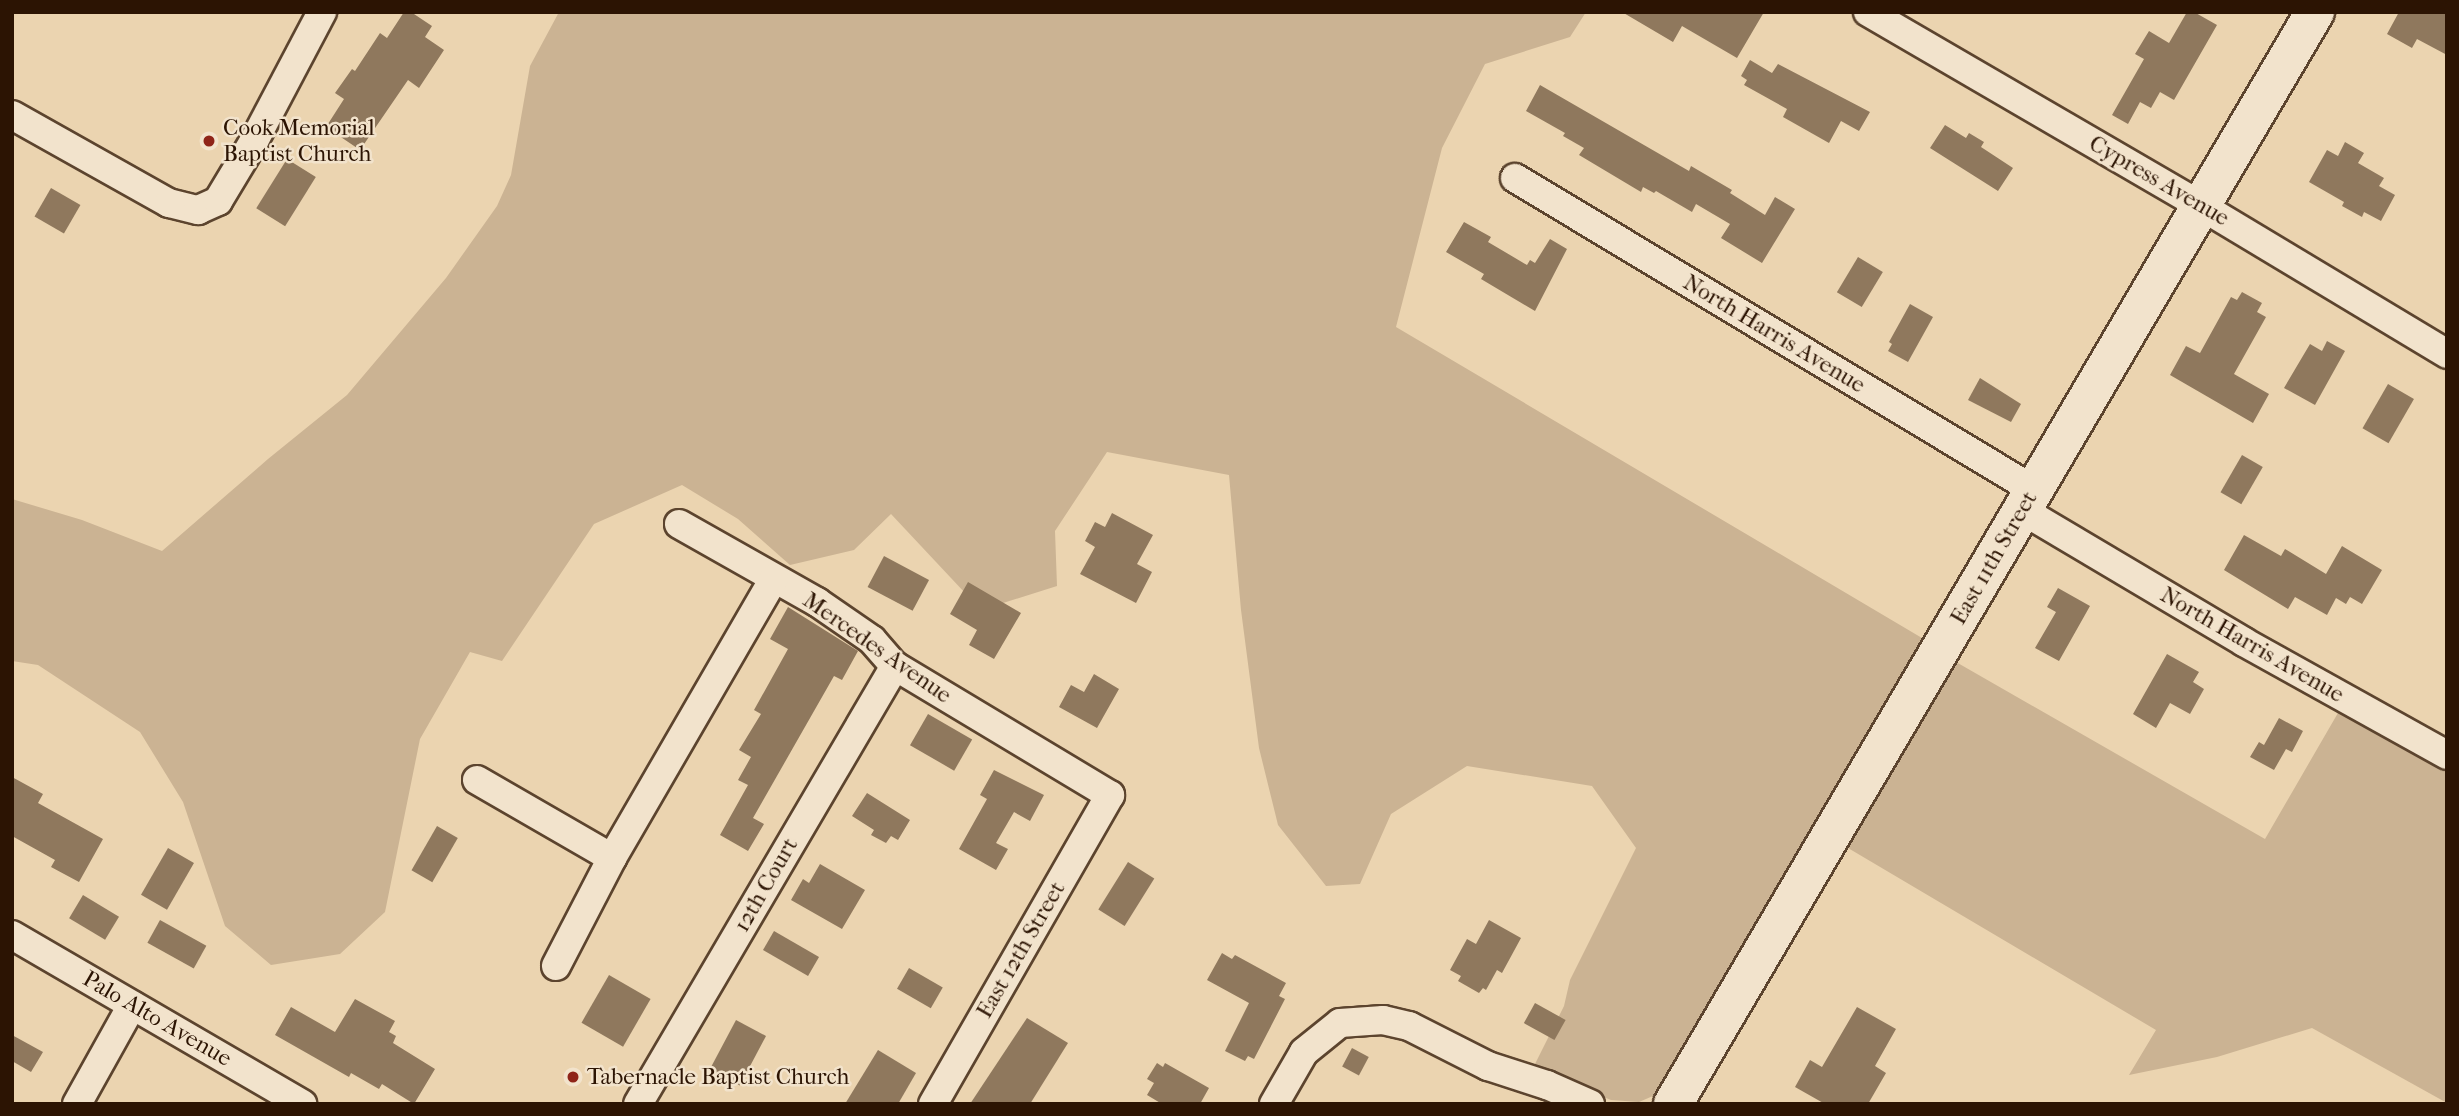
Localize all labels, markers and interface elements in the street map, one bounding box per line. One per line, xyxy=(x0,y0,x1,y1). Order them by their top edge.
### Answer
place label: Cook Memorial Baptist Church xyxy=(223,114,375,168)
street label: Cypress Avenue xyxy=(2084,130,2234,232)
marker: Cook Memorial Baptist Church xyxy=(201,133,217,149)
street label: North Harris Avenue xyxy=(1678,269,1870,399)
street label: East 11th Street xyxy=(1945,486,2043,630)
street label: North Harris Avenue xyxy=(2155,581,2349,709)
street label: Mercedes Avenue xyxy=(797,587,957,709)
street label: 12th Court xyxy=(728,833,804,937)
street label: East 12th Street xyxy=(971,877,1071,1023)
street label: Palo Alto Avenue xyxy=(78,965,236,1073)
place label: Tabernacle Baptist Church xyxy=(587,1063,849,1091)
marker: Tabernacle Baptist Church xyxy=(565,1069,581,1085)

